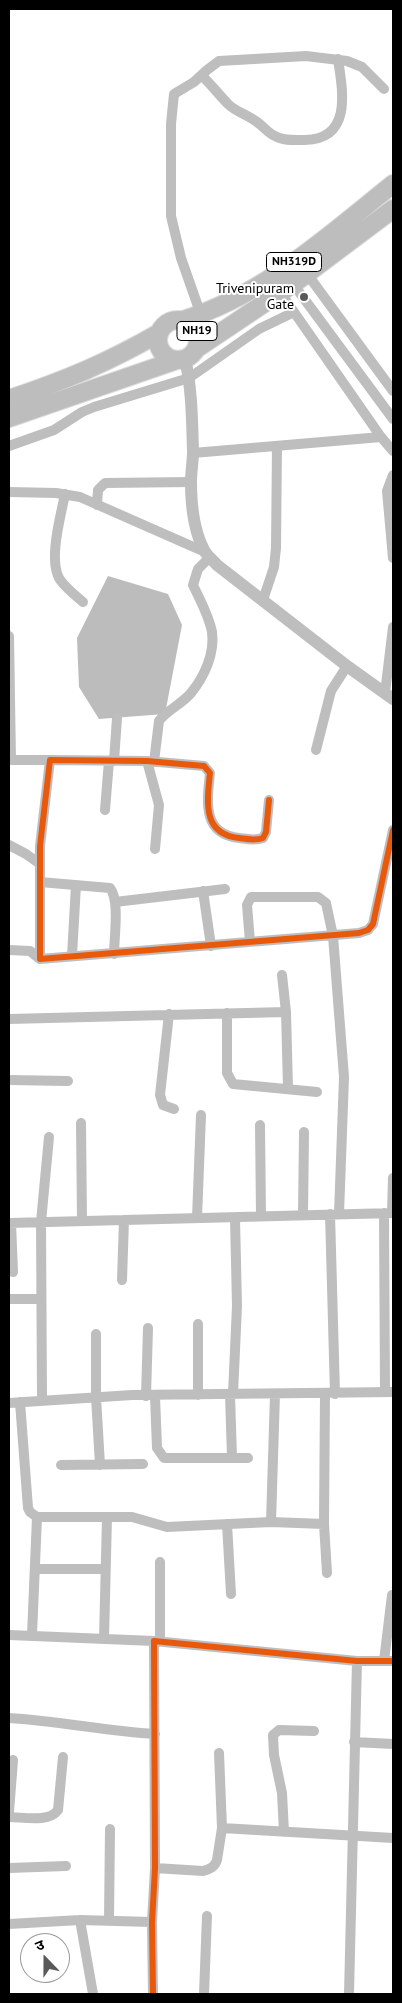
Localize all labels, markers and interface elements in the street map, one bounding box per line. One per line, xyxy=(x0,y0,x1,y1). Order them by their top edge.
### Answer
road number: NH319D xyxy=(266,252,322,272)
place label: Trivenipuram Gate xyxy=(216,281,294,314)
marker: Trivenipuram Gate xyxy=(298,291,310,303)
road number: NH19 xyxy=(177,322,217,341)
north arrow xyxy=(20,1933,70,1983)
text: उ xyxy=(33,1935,47,1955)

